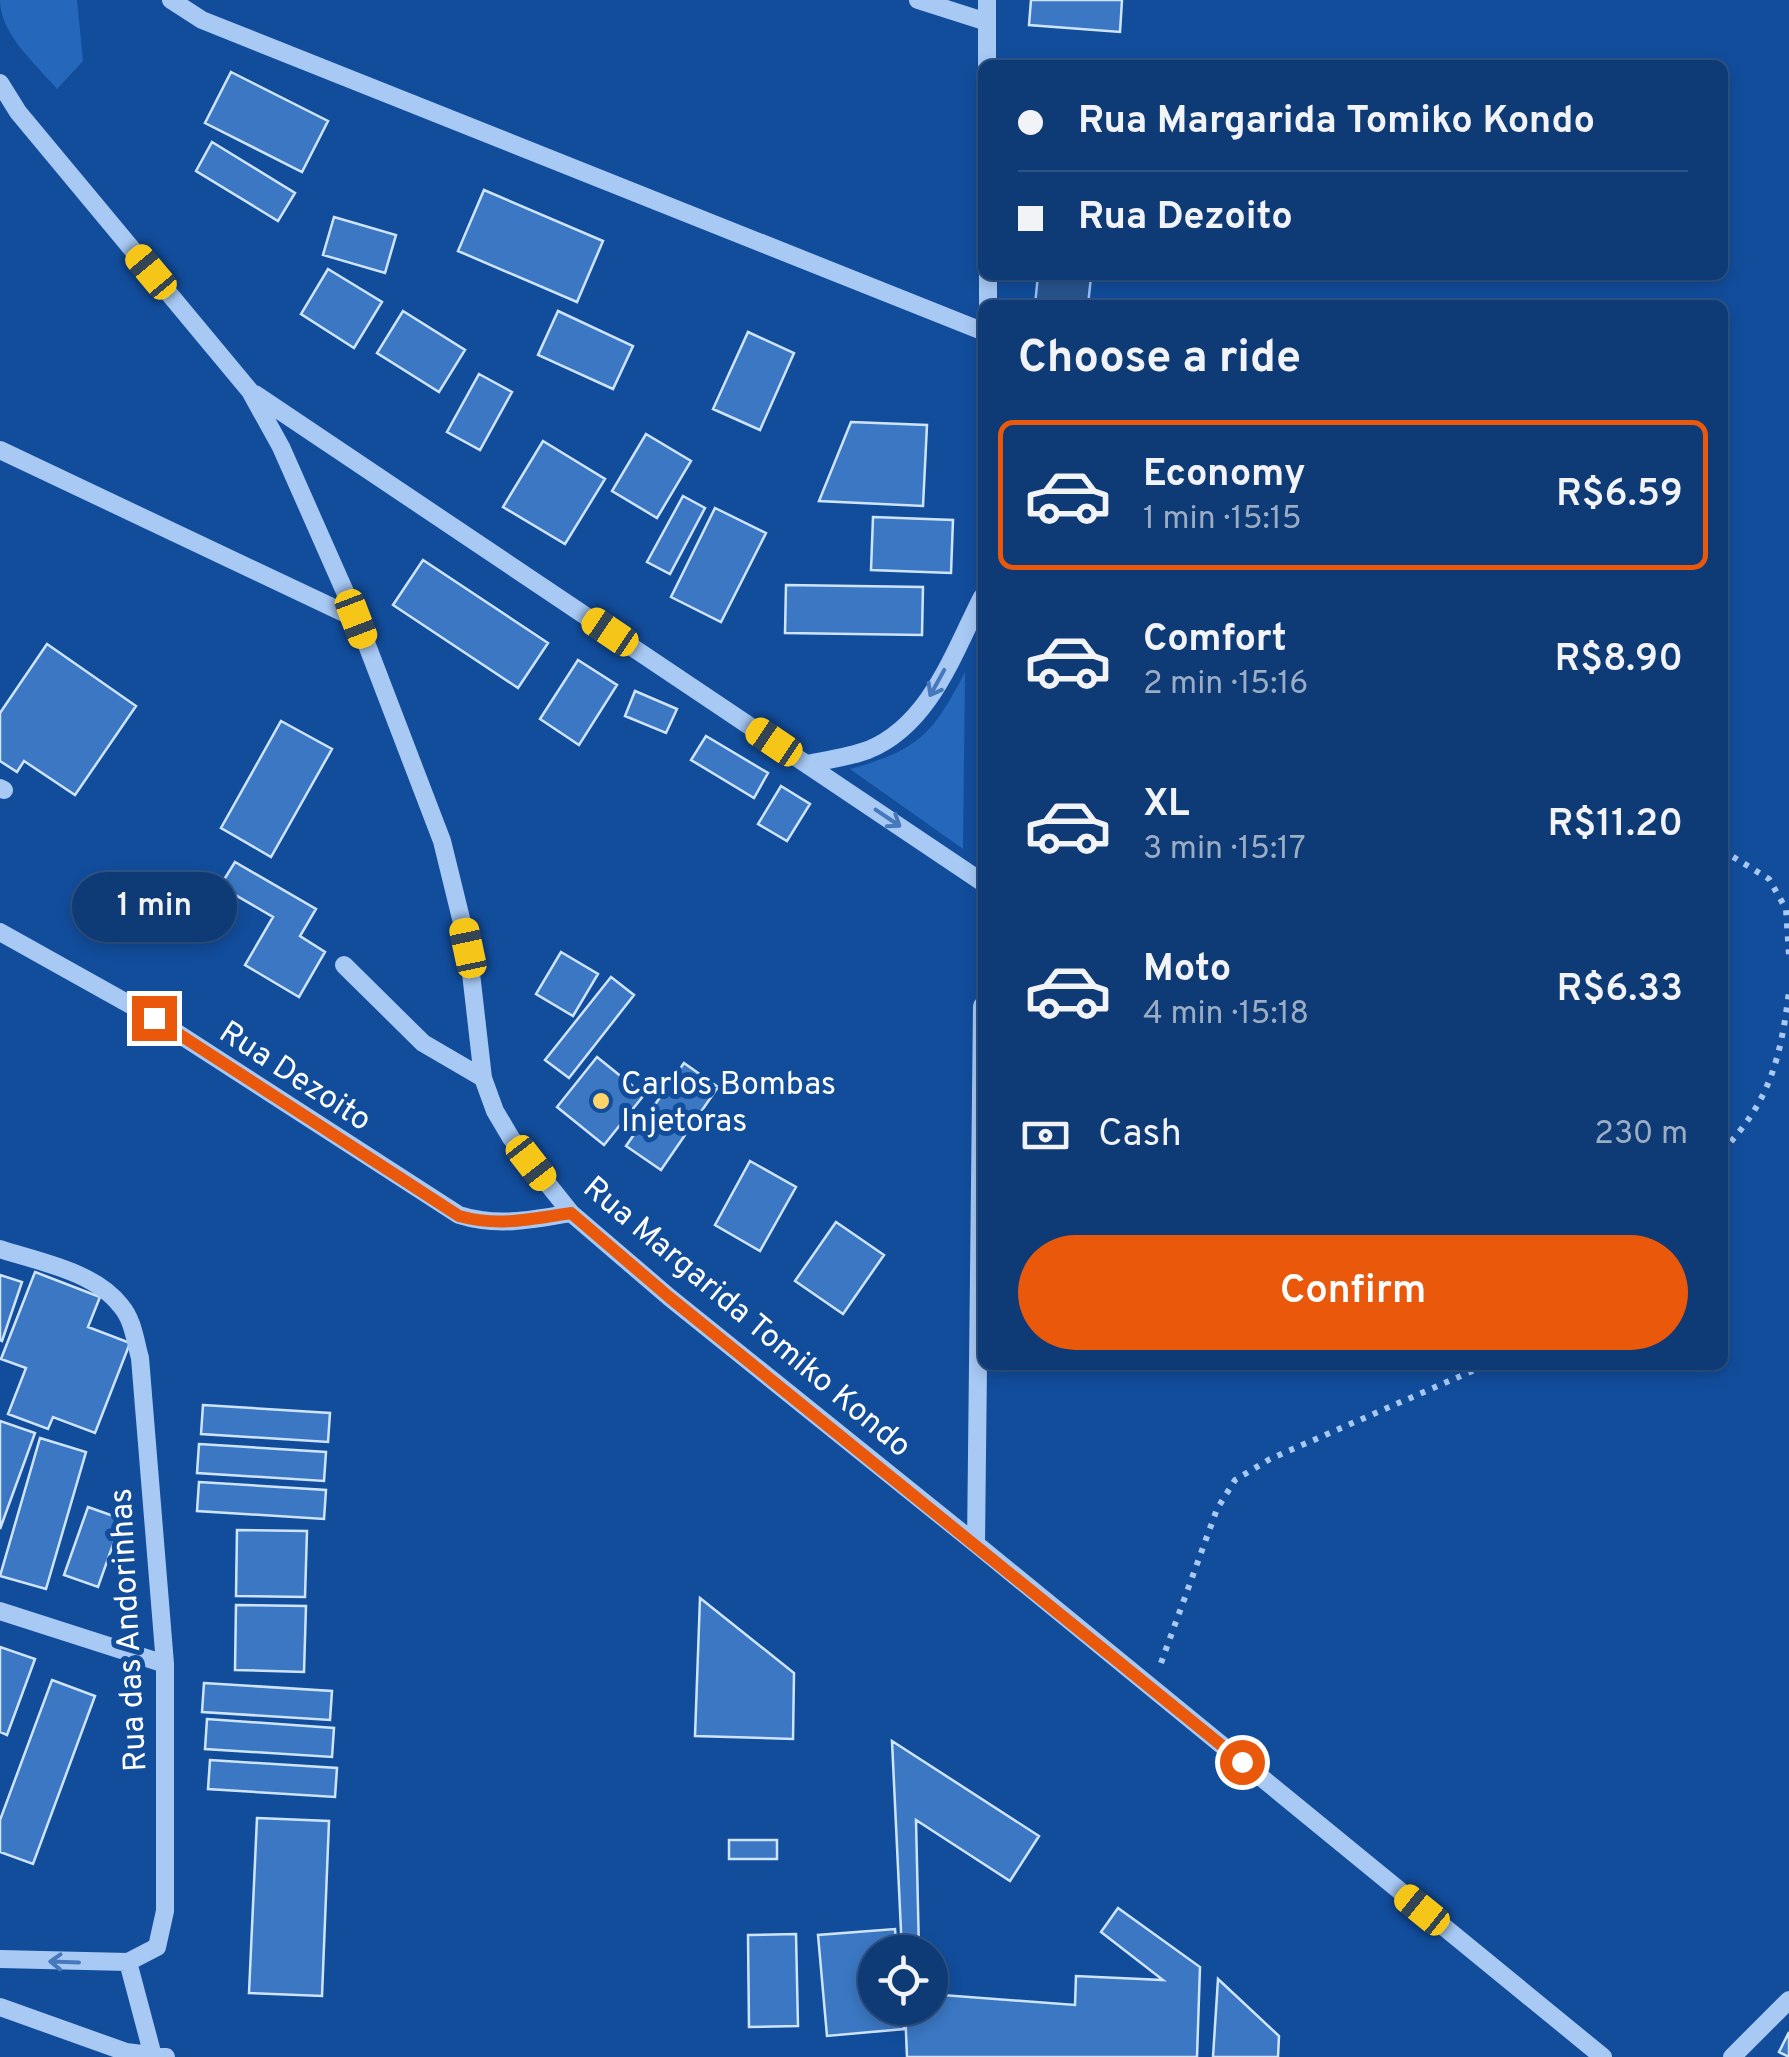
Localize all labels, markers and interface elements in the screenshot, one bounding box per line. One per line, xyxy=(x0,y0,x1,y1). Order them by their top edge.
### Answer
text: Rua Margarida Tomiko Kondo xyxy=(1078,98,1595,147)
text: Rua Dezoito xyxy=(1078,194,1293,243)
car xyxy=(120,239,182,305)
text: Choose a ride xyxy=(1018,331,1301,388)
icon: car xyxy=(1023,450,1113,540)
text: Economy xyxy=(1143,451,1305,500)
text: R$6.59 xyxy=(1556,471,1683,520)
text: 1 min · 15:15 xyxy=(1143,500,1302,540)
car xyxy=(331,586,381,652)
car xyxy=(577,603,643,661)
icon: car xyxy=(1023,615,1113,705)
text: Comfort xyxy=(1143,616,1287,665)
text: R$8.90 xyxy=(1554,636,1683,685)
text: 2 min · 15:16 xyxy=(1143,665,1308,705)
one-way arrow xyxy=(927,668,947,697)
car xyxy=(741,713,807,771)
icon: car xyxy=(1023,780,1113,870)
text: XL xyxy=(1143,781,1190,830)
text: R$11.20 xyxy=(1548,801,1683,850)
one-way arrow xyxy=(873,807,901,828)
text: 3 min · 15:17 xyxy=(1143,830,1306,870)
callout: 1 min xyxy=(72,873,236,943)
text: 1 min xyxy=(117,887,192,927)
car xyxy=(447,916,489,980)
icon: car xyxy=(1023,945,1113,1035)
text: Moto xyxy=(1143,946,1231,995)
text: R$6.33 xyxy=(1557,966,1683,1015)
text: 4 min · 15:18 xyxy=(1143,995,1309,1035)
route end xyxy=(132,996,177,1041)
street label: Rua Dezoito xyxy=(211,1014,378,1141)
place label: Carlos Bombas Injetoras xyxy=(621,1066,836,1143)
marker: Carlos Bombas Injetoras xyxy=(590,1090,612,1112)
icon: cash xyxy=(1018,1108,1073,1163)
text: Cash xyxy=(1098,1111,1182,1160)
text: 230 m xyxy=(1594,1115,1688,1155)
car xyxy=(501,1130,561,1196)
street label: Rua Margarida Tomiko Kondo xyxy=(574,1169,918,1467)
button: Confirm xyxy=(1018,1235,1688,1350)
street label: Rua das Andorinhas xyxy=(103,1487,157,1773)
route start xyxy=(1220,1740,1265,1785)
car xyxy=(1389,1879,1455,1941)
map controls xyxy=(858,1935,948,2025)
button: locate xyxy=(858,1935,948,2025)
one-way arrow xyxy=(48,1952,80,1971)

